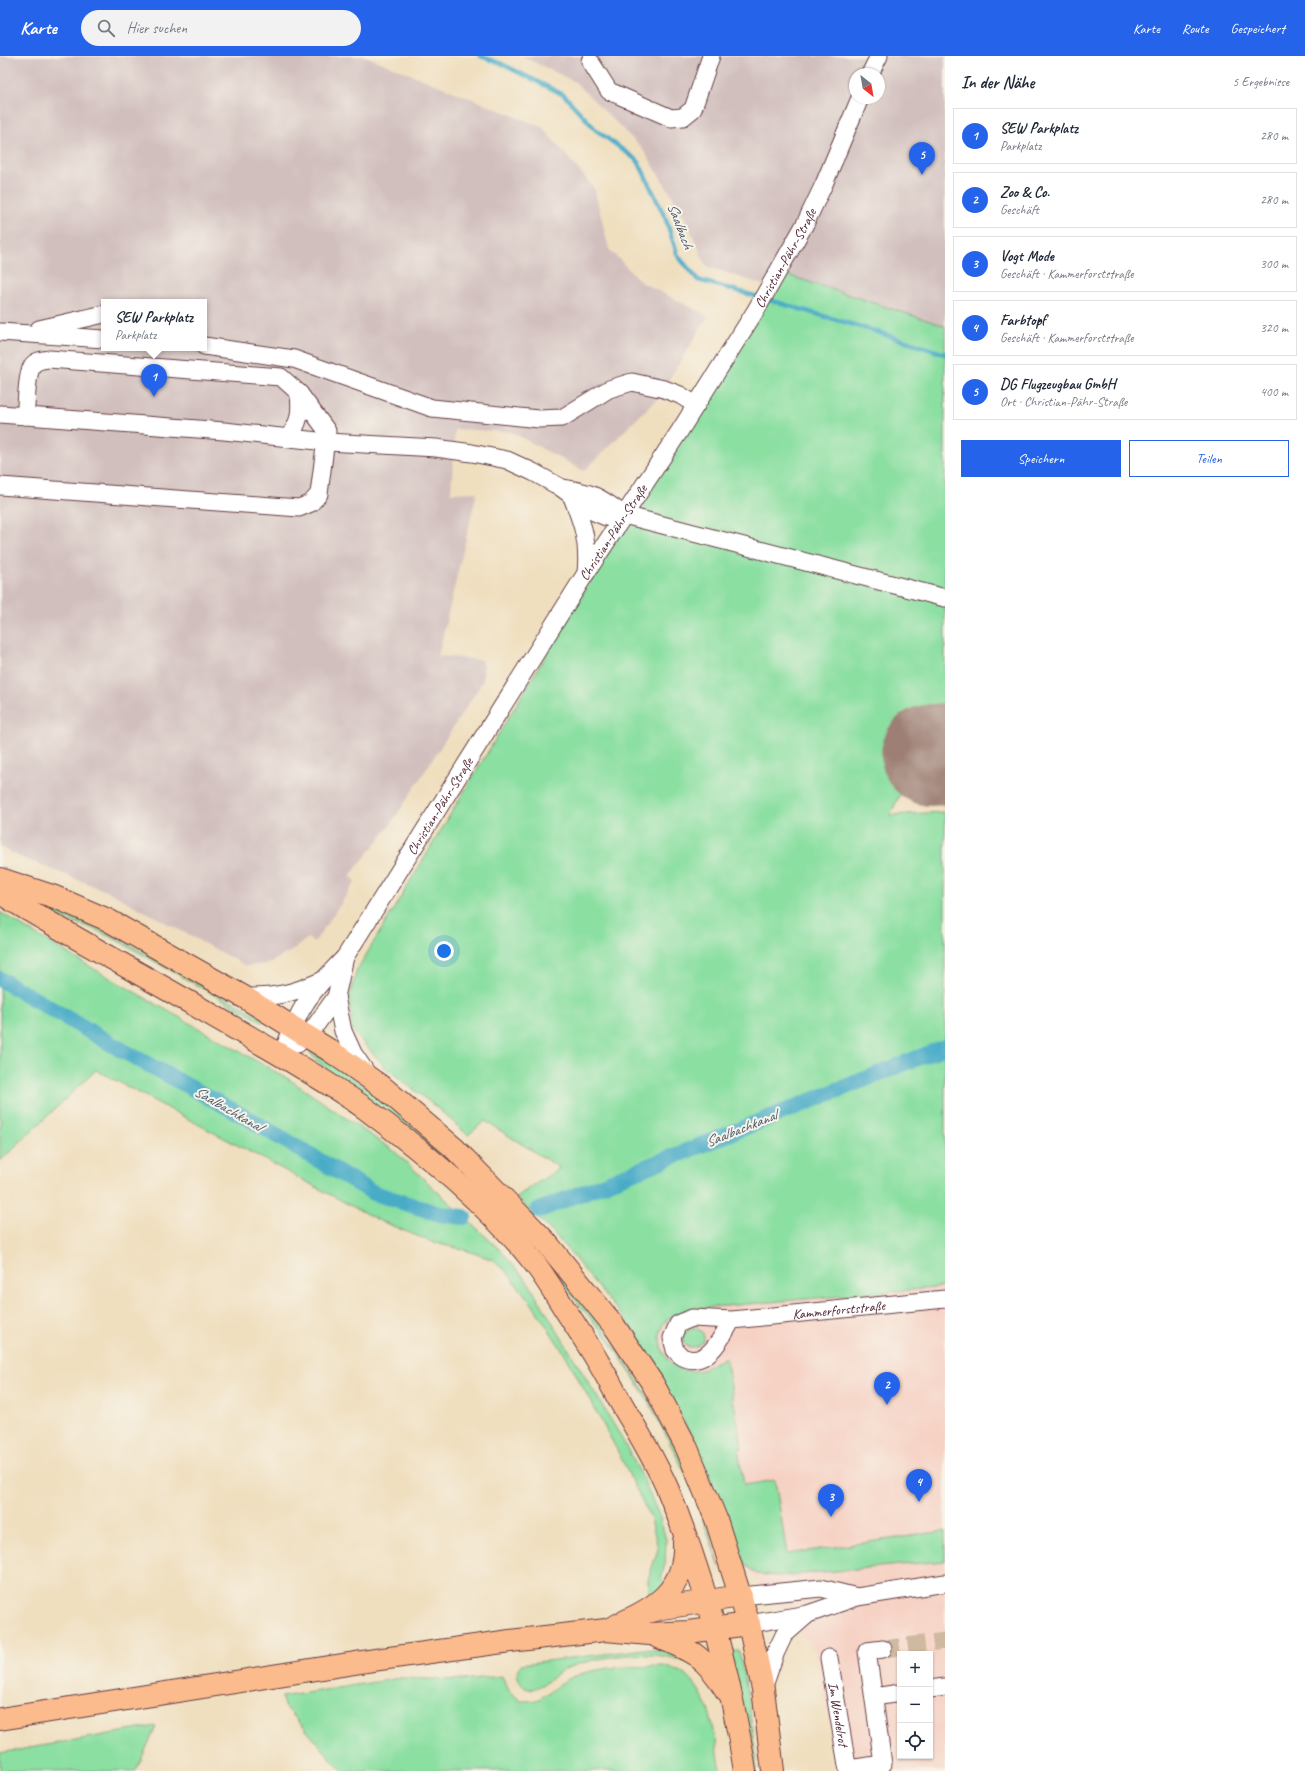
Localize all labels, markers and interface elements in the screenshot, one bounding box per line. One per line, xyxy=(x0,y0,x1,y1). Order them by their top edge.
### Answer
search box xyxy=(81,10,361,46)
text: Karte xyxy=(20,16,57,40)
icon: search xyxy=(95,17,117,39)
text: Hier suchen xyxy=(127,19,187,38)
text: Karte xyxy=(1133,20,1160,37)
text: Route xyxy=(1182,20,1208,37)
text: Gespeichert xyxy=(1230,20,1285,37)
north arrow xyxy=(849,68,885,104)
text: In der Nähe xyxy=(961,72,1034,93)
text: 5 Ergebnisse xyxy=(1233,74,1289,90)
text: SEW Parkplatz xyxy=(1000,119,1078,138)
text: 1 xyxy=(972,128,978,144)
text: 280 m xyxy=(1260,128,1288,144)
text: Parkplatz xyxy=(1000,138,1041,154)
pin: 5 xyxy=(909,142,935,175)
text: Zoo & Co. xyxy=(1000,183,1050,202)
text: 2 xyxy=(972,192,978,208)
text: 280 m xyxy=(1260,192,1288,208)
water label: Saalbach xyxy=(663,200,698,253)
text: Geschäft xyxy=(1000,202,1039,218)
street label: Christian-Pähr-Straße xyxy=(751,204,820,311)
text: Vogt Mode xyxy=(1000,247,1054,266)
text: 3 xyxy=(972,256,978,272)
text: 300 m xyxy=(1260,256,1288,272)
text: Geschäft · Kammerforststraße xyxy=(1000,266,1133,282)
popup xyxy=(101,299,207,351)
text: SEW Parkplatz xyxy=(115,308,193,327)
text: Farbtopf xyxy=(1000,311,1046,330)
text: 4 xyxy=(972,320,978,336)
text: 320 m xyxy=(1260,320,1288,336)
text: Parkplatz xyxy=(115,327,156,343)
text: Geschäft · Kammerforststraße xyxy=(1000,330,1133,346)
pin: 1 xyxy=(141,364,167,397)
text: DG Flugzeugbau GmbH xyxy=(1000,375,1115,394)
text: 5 xyxy=(972,384,978,400)
text: 400 m xyxy=(1260,384,1288,400)
text: Ort · Christian-Pähr-Straße xyxy=(1000,394,1127,410)
button: Speichern xyxy=(961,440,1121,477)
button: Teilen xyxy=(1129,440,1289,477)
street label: Christian-Pähr-Straße xyxy=(575,480,651,583)
street label: Christian-Pähr-Straße xyxy=(403,753,477,858)
your location xyxy=(434,941,454,961)
water label: Saalbachkanal xyxy=(191,1082,270,1139)
water label: Saalbachkanal xyxy=(703,1104,784,1152)
street label: Kammerforststraße xyxy=(792,1296,887,1323)
pin: 2 xyxy=(874,1372,900,1405)
pin: 4 xyxy=(906,1469,932,1502)
pin: 3 xyxy=(818,1484,844,1517)
map controls xyxy=(897,1651,933,1759)
button: + xyxy=(897,1651,933,1687)
street label: Im Wendelrot xyxy=(825,1681,853,1750)
button: − xyxy=(897,1687,933,1723)
button: locate xyxy=(897,1723,933,1759)

